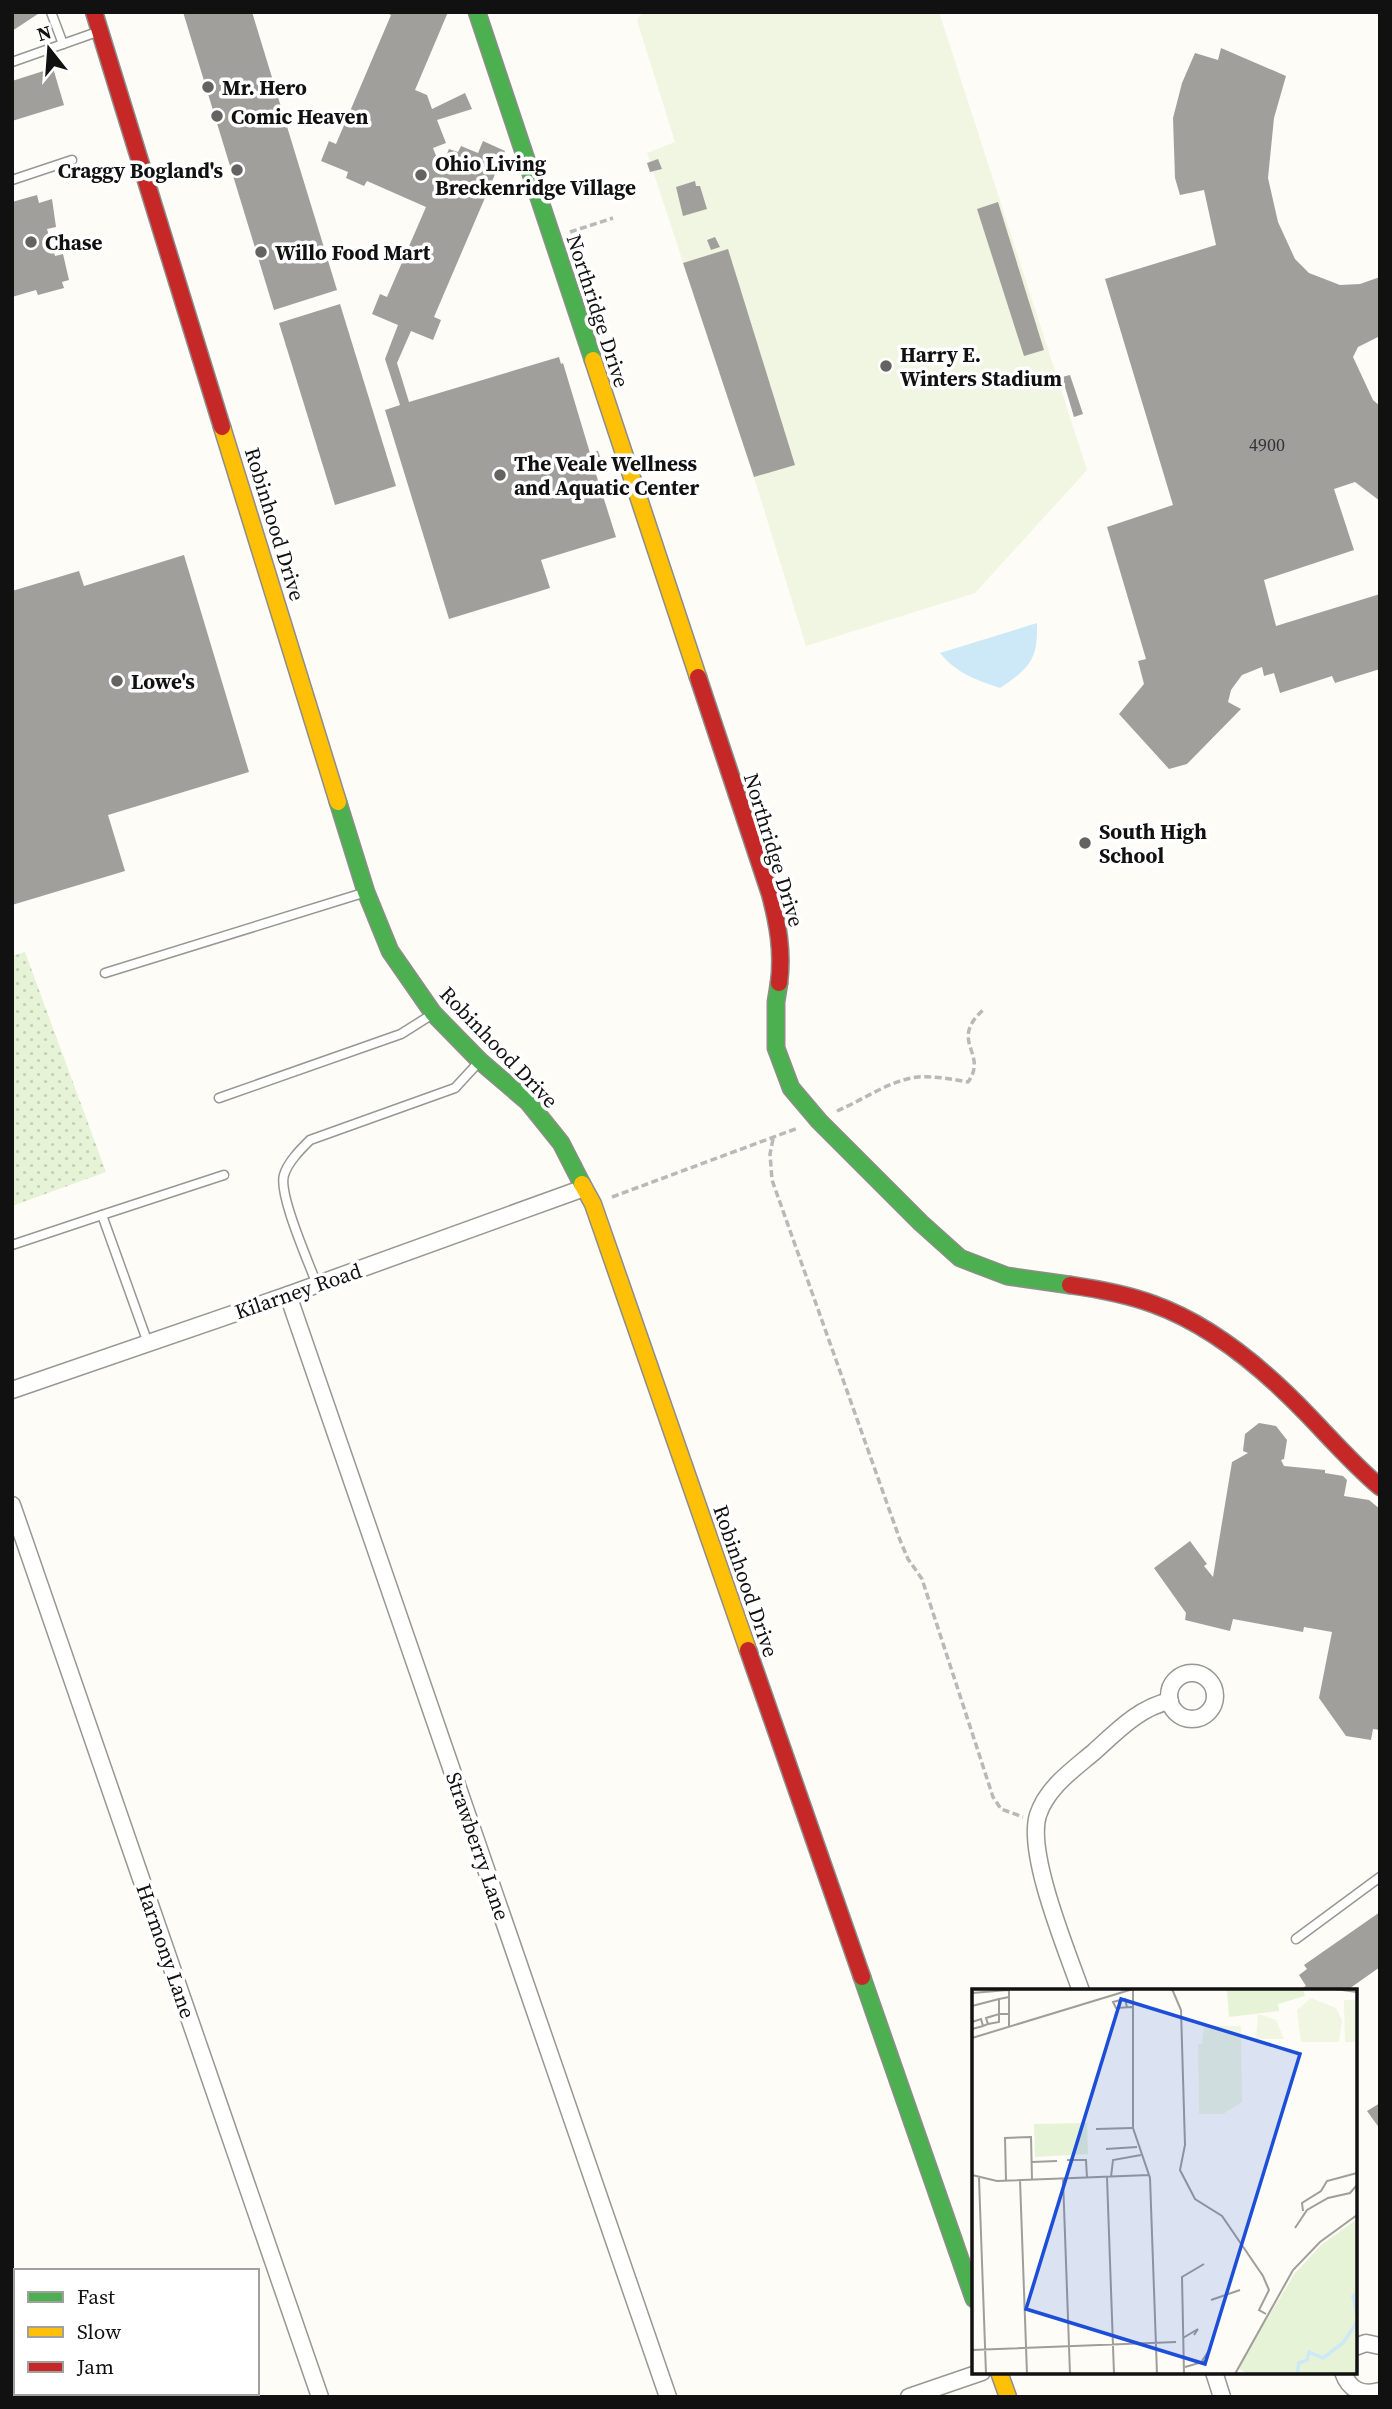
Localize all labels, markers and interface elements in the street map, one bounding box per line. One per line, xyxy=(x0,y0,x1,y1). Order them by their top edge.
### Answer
north arrow xyxy=(14,14,84,84)
text: N xyxy=(34,18,55,47)
place label: Mr. Hero xyxy=(222,73,307,102)
marker: Mr. Hero xyxy=(200,79,216,95)
place label: Comic Heaven xyxy=(231,102,368,131)
marker: Comic Heaven xyxy=(209,108,225,124)
place label: Ohio Living Breckenridge Village xyxy=(435,149,636,202)
place label: Craggy Bogland's xyxy=(58,156,223,185)
marker: Craggy Bogland's xyxy=(229,162,245,178)
marker: Ohio Living Breckenridge Village xyxy=(413,167,429,183)
place label: Chase xyxy=(45,228,103,257)
street label: Northridge Drive xyxy=(560,231,636,391)
marker: Chase xyxy=(23,234,39,250)
place label: Willo Food Mart xyxy=(275,238,431,267)
marker: Willo Food Mart xyxy=(253,244,269,260)
place label: Harry E. Winters Stadium xyxy=(900,340,1062,393)
marker: Harry E. Winters Stadium xyxy=(878,358,894,374)
house number: 4900 xyxy=(1249,432,1285,457)
street label: Robinhood Drive xyxy=(238,444,312,604)
place label: The Veale Wellness and Aquatic Center xyxy=(514,449,699,502)
marker: The Veale Wellness and Aquatic Center xyxy=(492,467,508,483)
place label: Lowe's xyxy=(131,667,195,696)
marker: Lowe's xyxy=(109,673,125,689)
street label: Northridge Drive xyxy=(737,770,811,930)
place label: South High School xyxy=(1099,817,1207,870)
marker: South High School xyxy=(1077,835,1093,851)
street label: Robinhood Drive xyxy=(433,980,565,1114)
street label: Kilarney Road xyxy=(231,1256,365,1326)
street label: Robinhood Drive xyxy=(706,1501,786,1661)
street label: Strawberry Lane xyxy=(439,1768,517,1924)
street label: Harmony Lane xyxy=(129,1880,203,2022)
inset map xyxy=(972,1989,1357,2374)
legend xyxy=(14,2269,259,2395)
text: Fast xyxy=(77,2282,115,2311)
text: Slow xyxy=(77,2317,121,2346)
text: Jam xyxy=(76,2352,114,2381)

